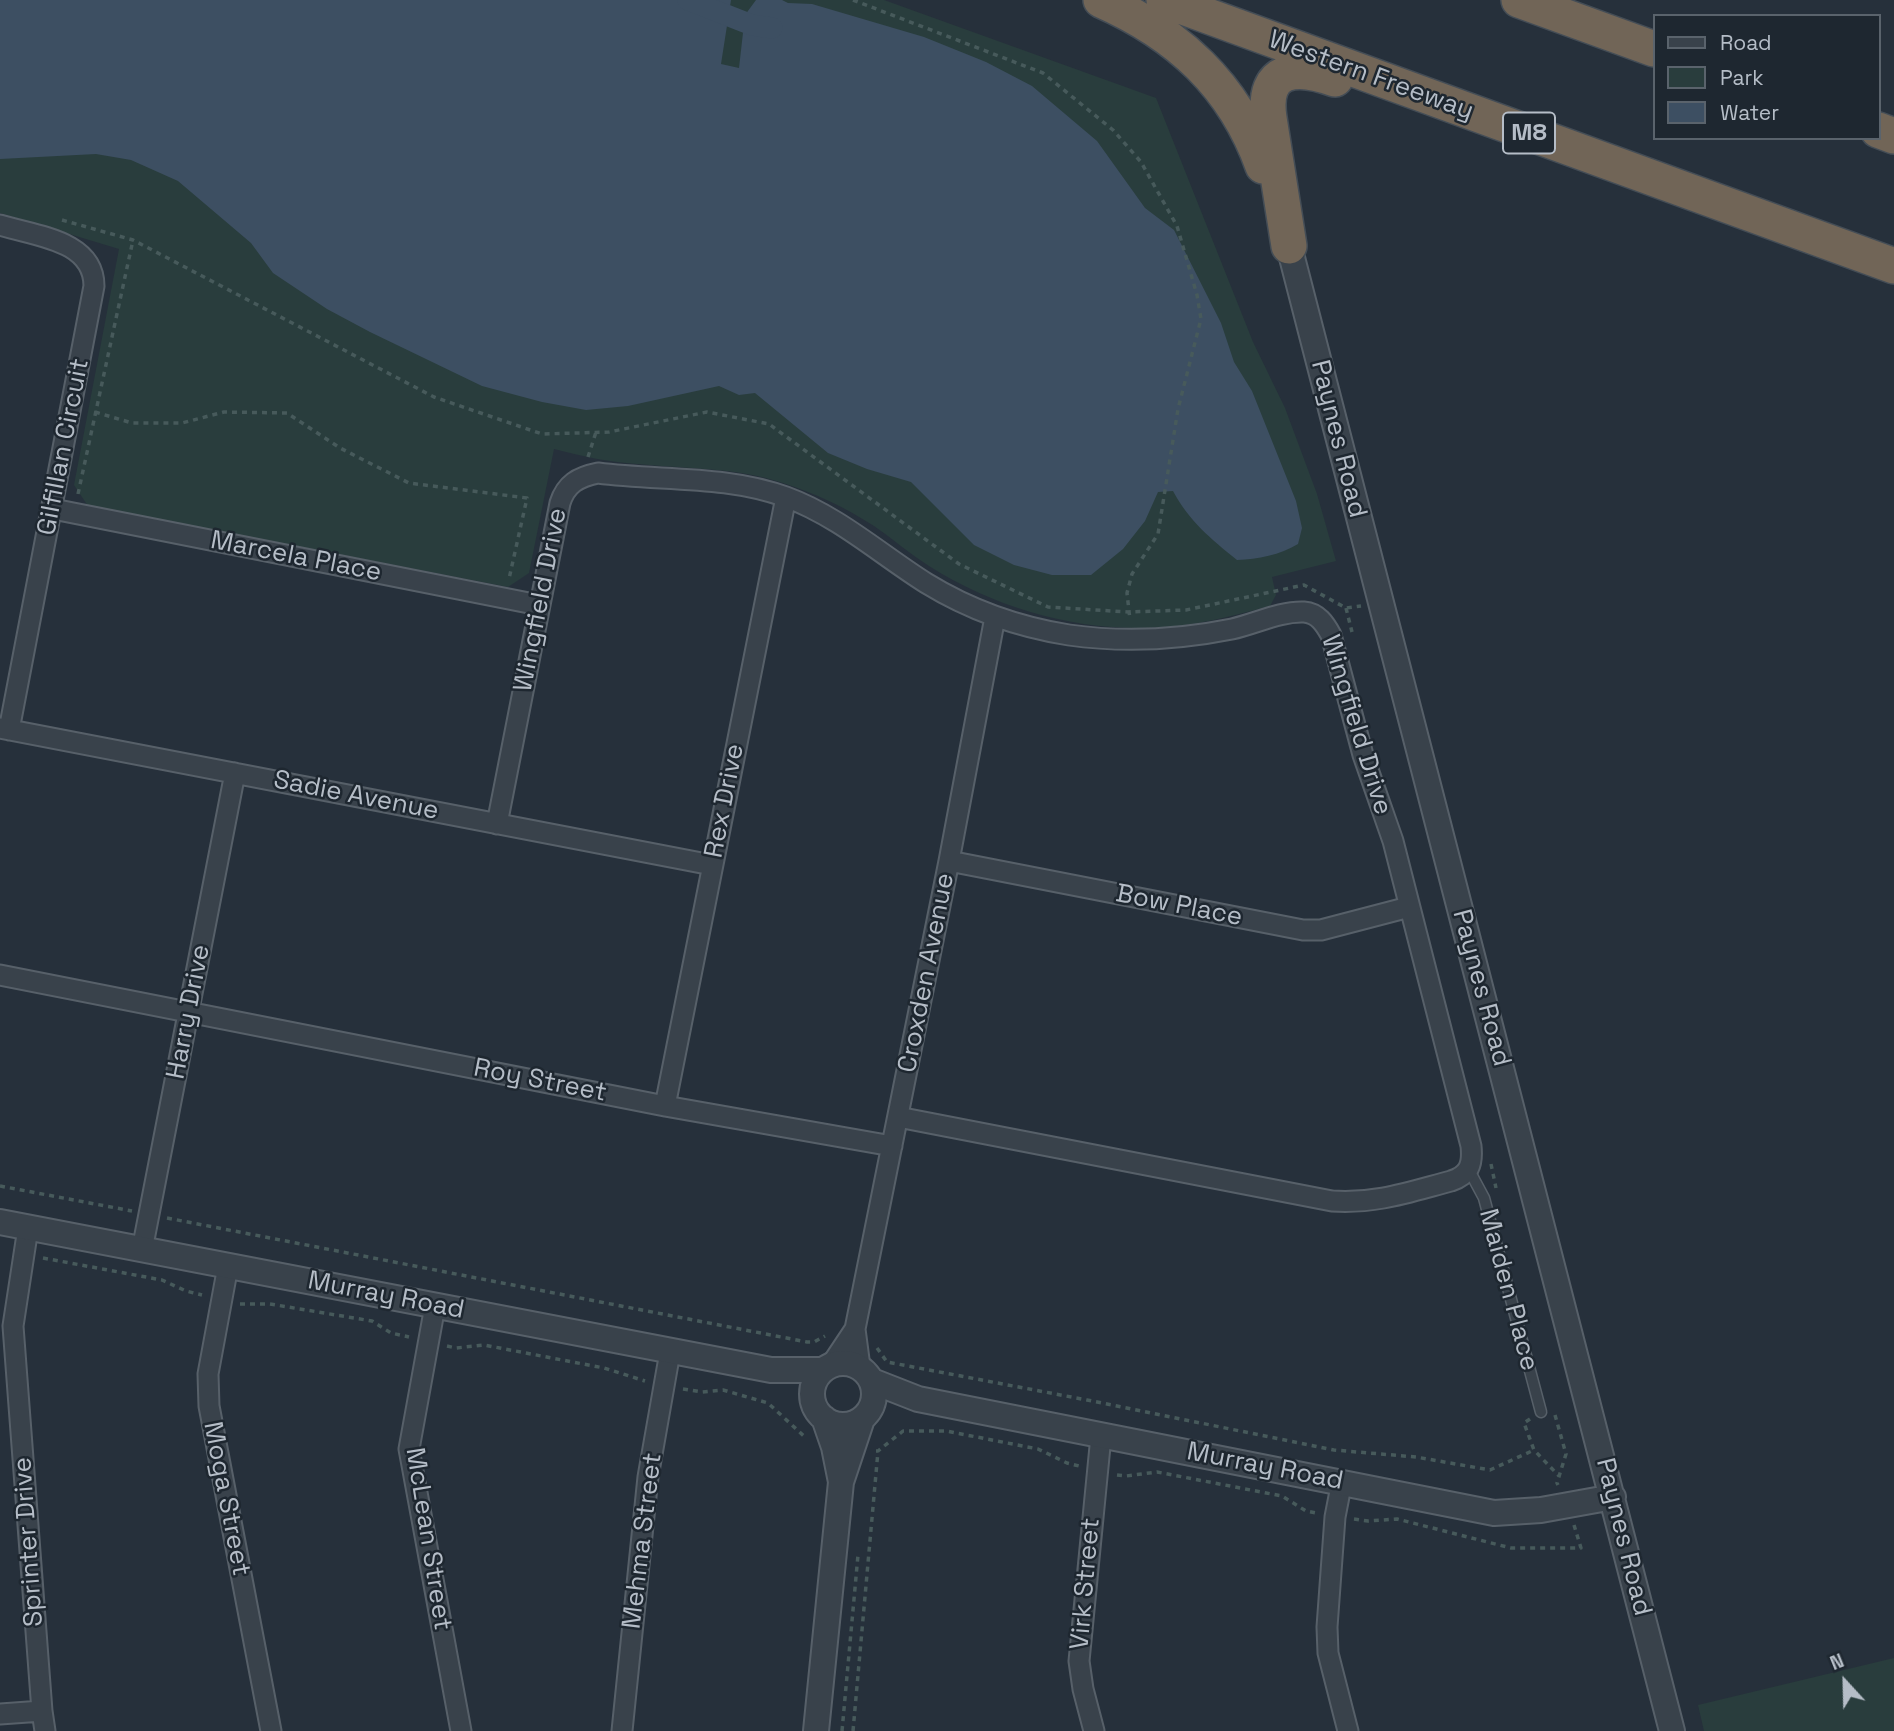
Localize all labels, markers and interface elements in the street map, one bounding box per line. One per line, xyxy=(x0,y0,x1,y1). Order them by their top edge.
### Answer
legend xyxy=(1652,14,1880,140)
street label: Western Freeway xyxy=(1264,24,1478,128)
text: Road xyxy=(1720,29,1772,56)
text: Park xyxy=(1720,64,1764,91)
text: Water xyxy=(1720,99,1779,126)
road number: M8 xyxy=(1503,113,1555,154)
street label: Gilfillan Circuit xyxy=(32,356,96,538)
street label: Paynes Road xyxy=(1303,357,1373,521)
street label: Wingfield Drive xyxy=(508,506,574,694)
street label: Marcela Place xyxy=(208,525,384,589)
street label: Wingfield Drive xyxy=(1314,631,1398,819)
street label: Rex Drive xyxy=(699,741,751,861)
street label: Sadie Avenue xyxy=(271,765,441,827)
street label: Croxden Avenue xyxy=(892,871,962,1075)
street label: Bow Place xyxy=(1113,878,1245,934)
street label: Paynes Road xyxy=(1445,906,1517,1070)
street label: Harry Drive xyxy=(161,942,217,1082)
street label: Roy Street xyxy=(471,1053,609,1109)
street label: Maiden Place xyxy=(1471,1206,1545,1374)
street label: Murray Road xyxy=(305,1266,467,1326)
street label: Moga Street xyxy=(196,1419,256,1579)
street label: Murray Road xyxy=(1184,1437,1346,1497)
street label: McLean Street xyxy=(398,1445,458,1633)
street label: Mehma Street xyxy=(617,1451,669,1631)
street label: Paynes Road xyxy=(1588,1455,1658,1619)
street label: Sprinter Drive xyxy=(8,1456,50,1628)
street label: Virk Street xyxy=(1065,1517,1107,1651)
north arrow xyxy=(1810,1647,1880,1717)
text: N xyxy=(1826,1648,1848,1676)

